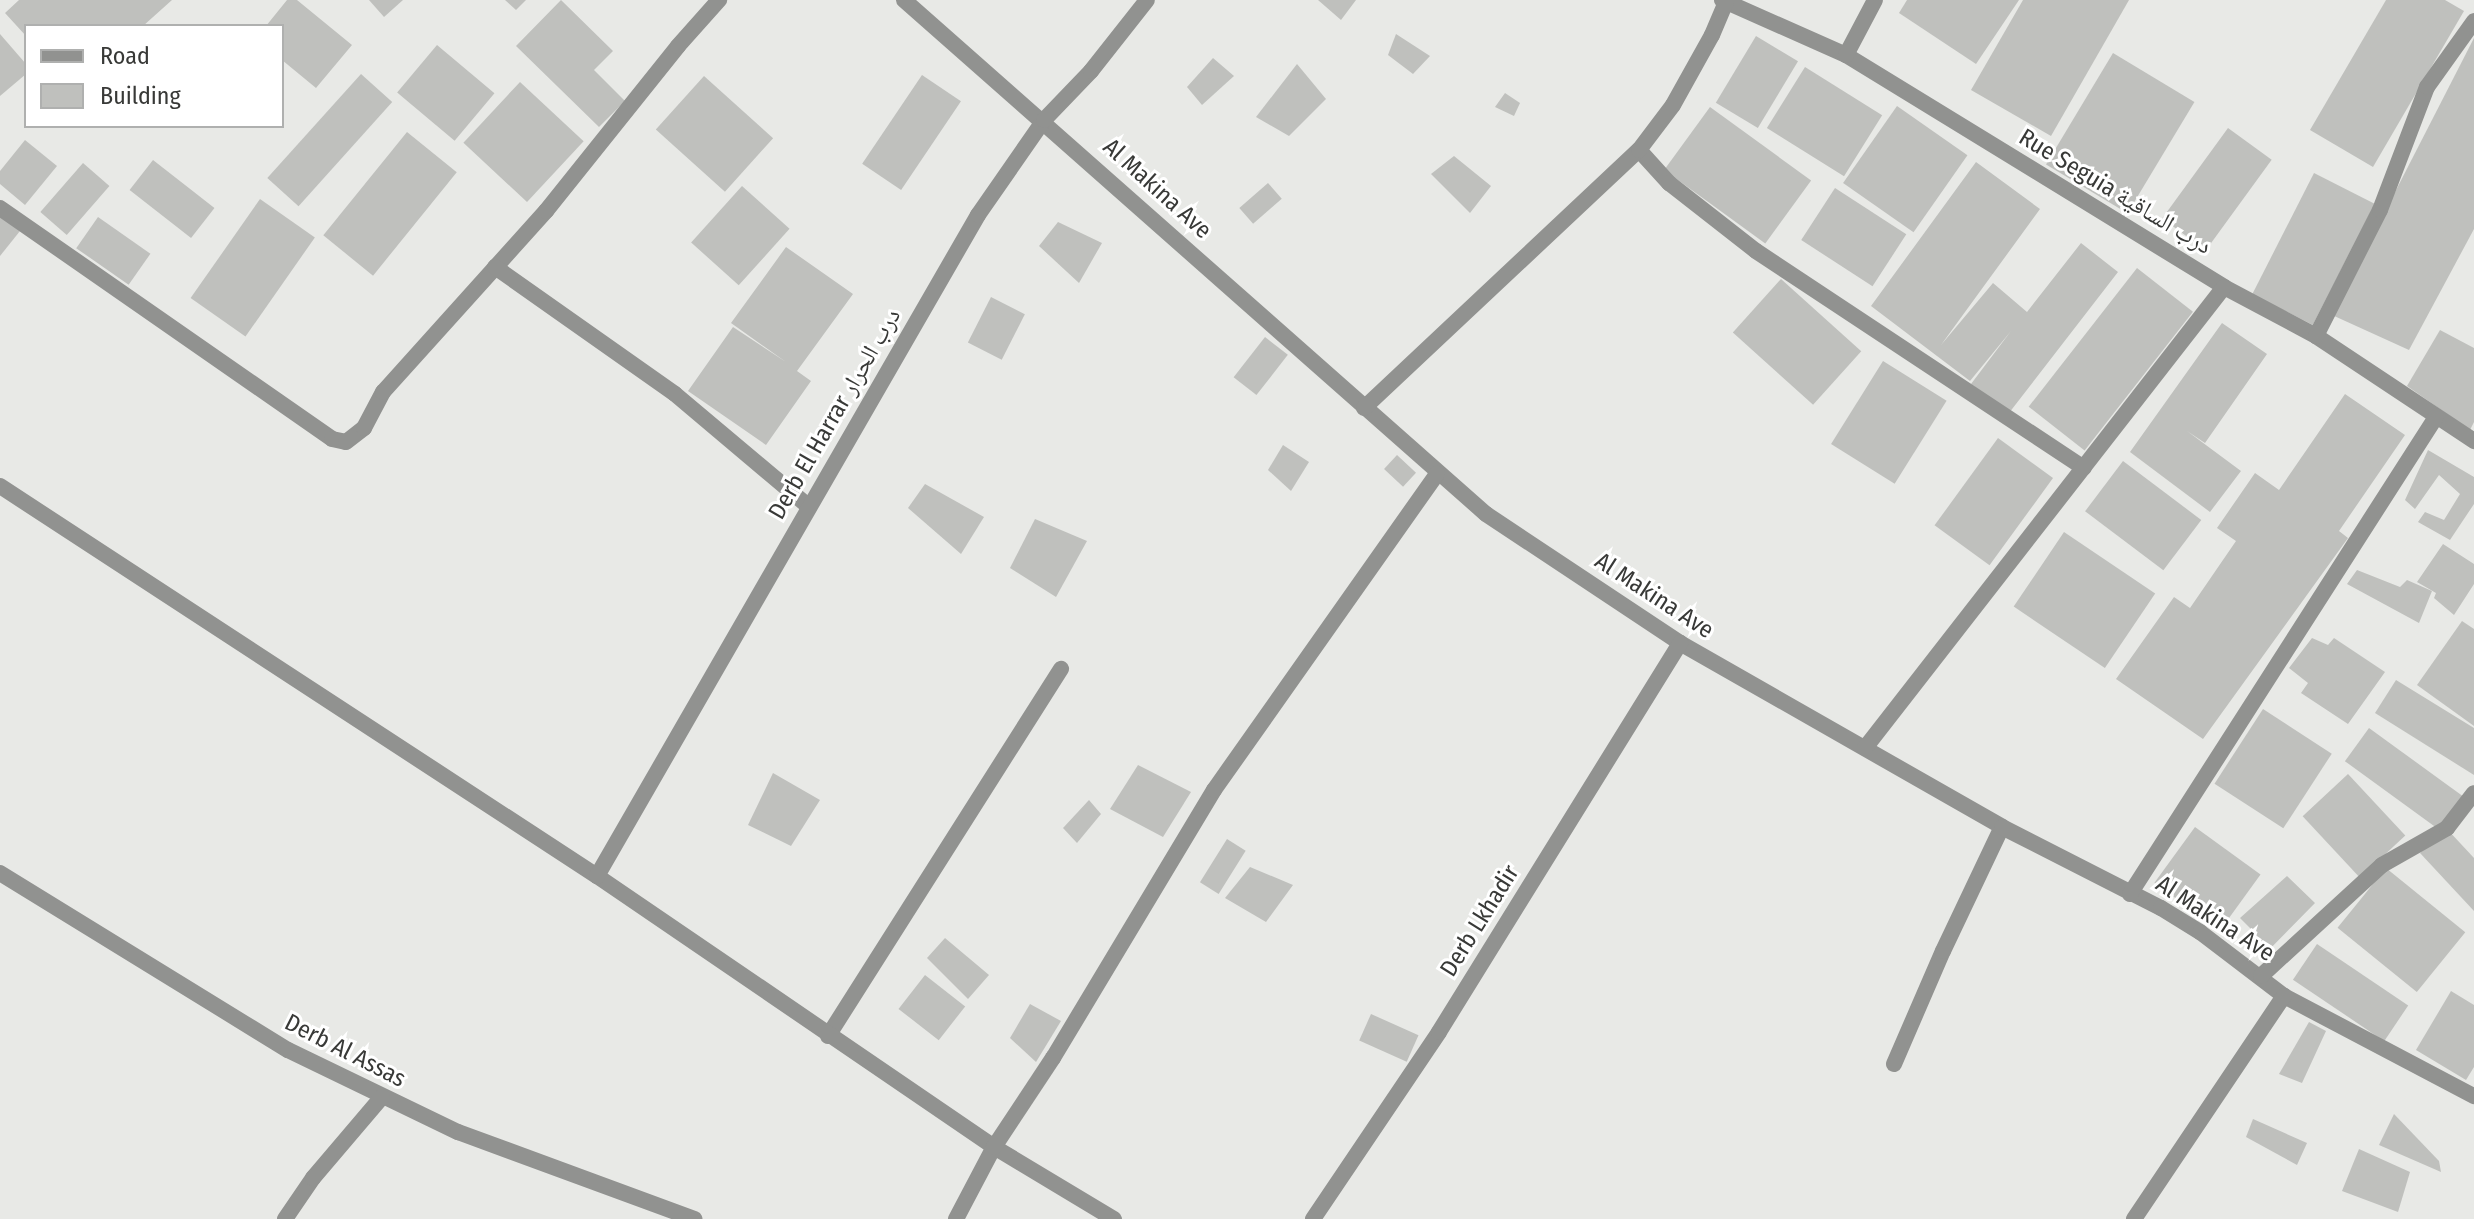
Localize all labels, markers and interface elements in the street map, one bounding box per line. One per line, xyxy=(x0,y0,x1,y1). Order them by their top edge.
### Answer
legend xyxy=(24,24,284,128)
text: Road xyxy=(100,42,150,70)
text: Building xyxy=(100,82,181,110)
street label: Rue Seguia درب الساقية xyxy=(2013,123,2217,261)
street label: Al Makina Ave xyxy=(1097,133,1217,245)
street label: Derb El Harrar درب الحرار xyxy=(763,304,907,524)
street label: Al Makina Ave xyxy=(1589,547,1719,645)
street label: Derb Lkhadir xyxy=(1434,860,1526,982)
street label: Al Makina Ave xyxy=(2150,870,2280,968)
street label: Derb Al Assas xyxy=(280,1008,410,1094)

